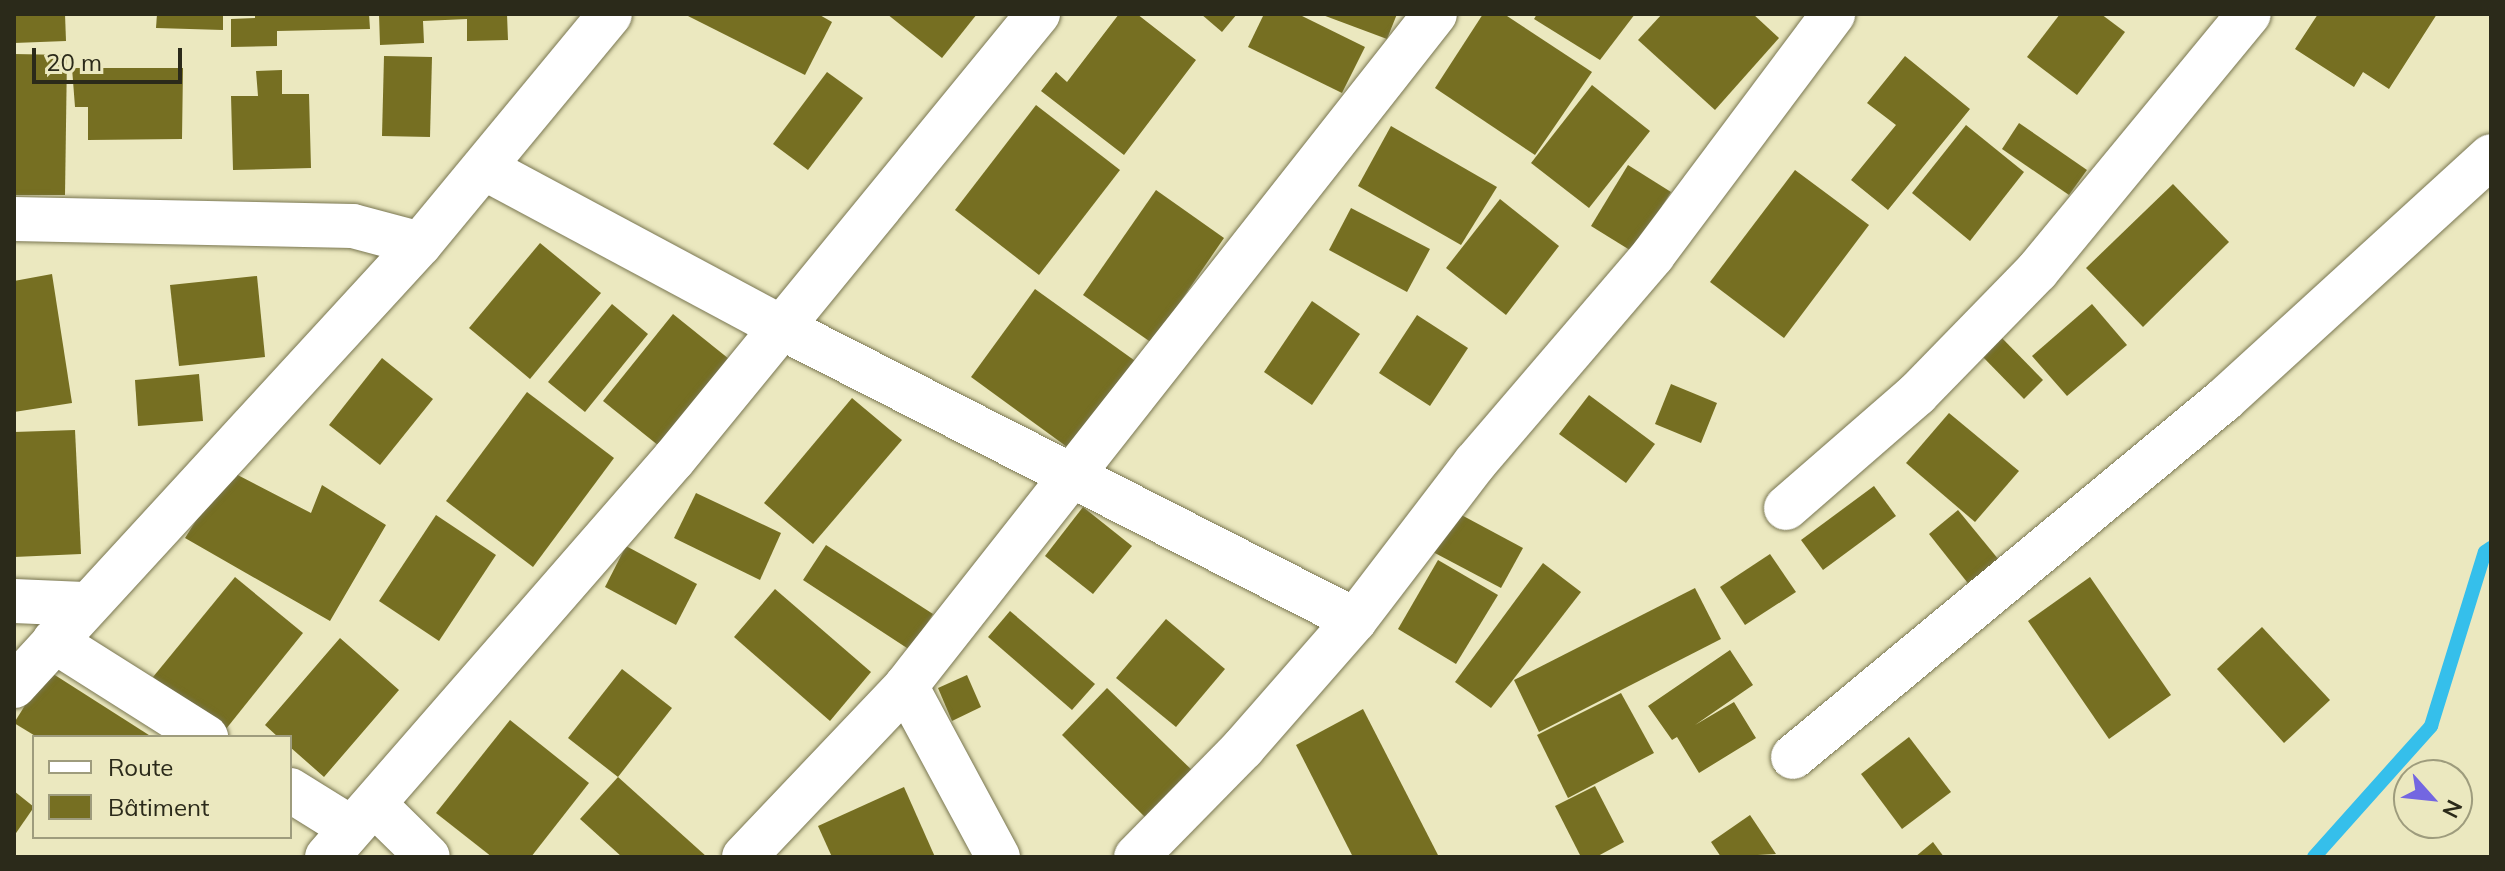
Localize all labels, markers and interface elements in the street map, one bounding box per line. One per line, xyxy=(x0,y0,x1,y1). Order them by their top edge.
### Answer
scale bar xyxy=(36,32,186,82)
text: 20 m xyxy=(46,47,102,77)
legend xyxy=(32,735,292,839)
text: Route xyxy=(108,752,173,782)
north arrow xyxy=(2393,759,2473,839)
text: Bâtiment xyxy=(108,792,209,822)
text: N xyxy=(2436,795,2469,823)

